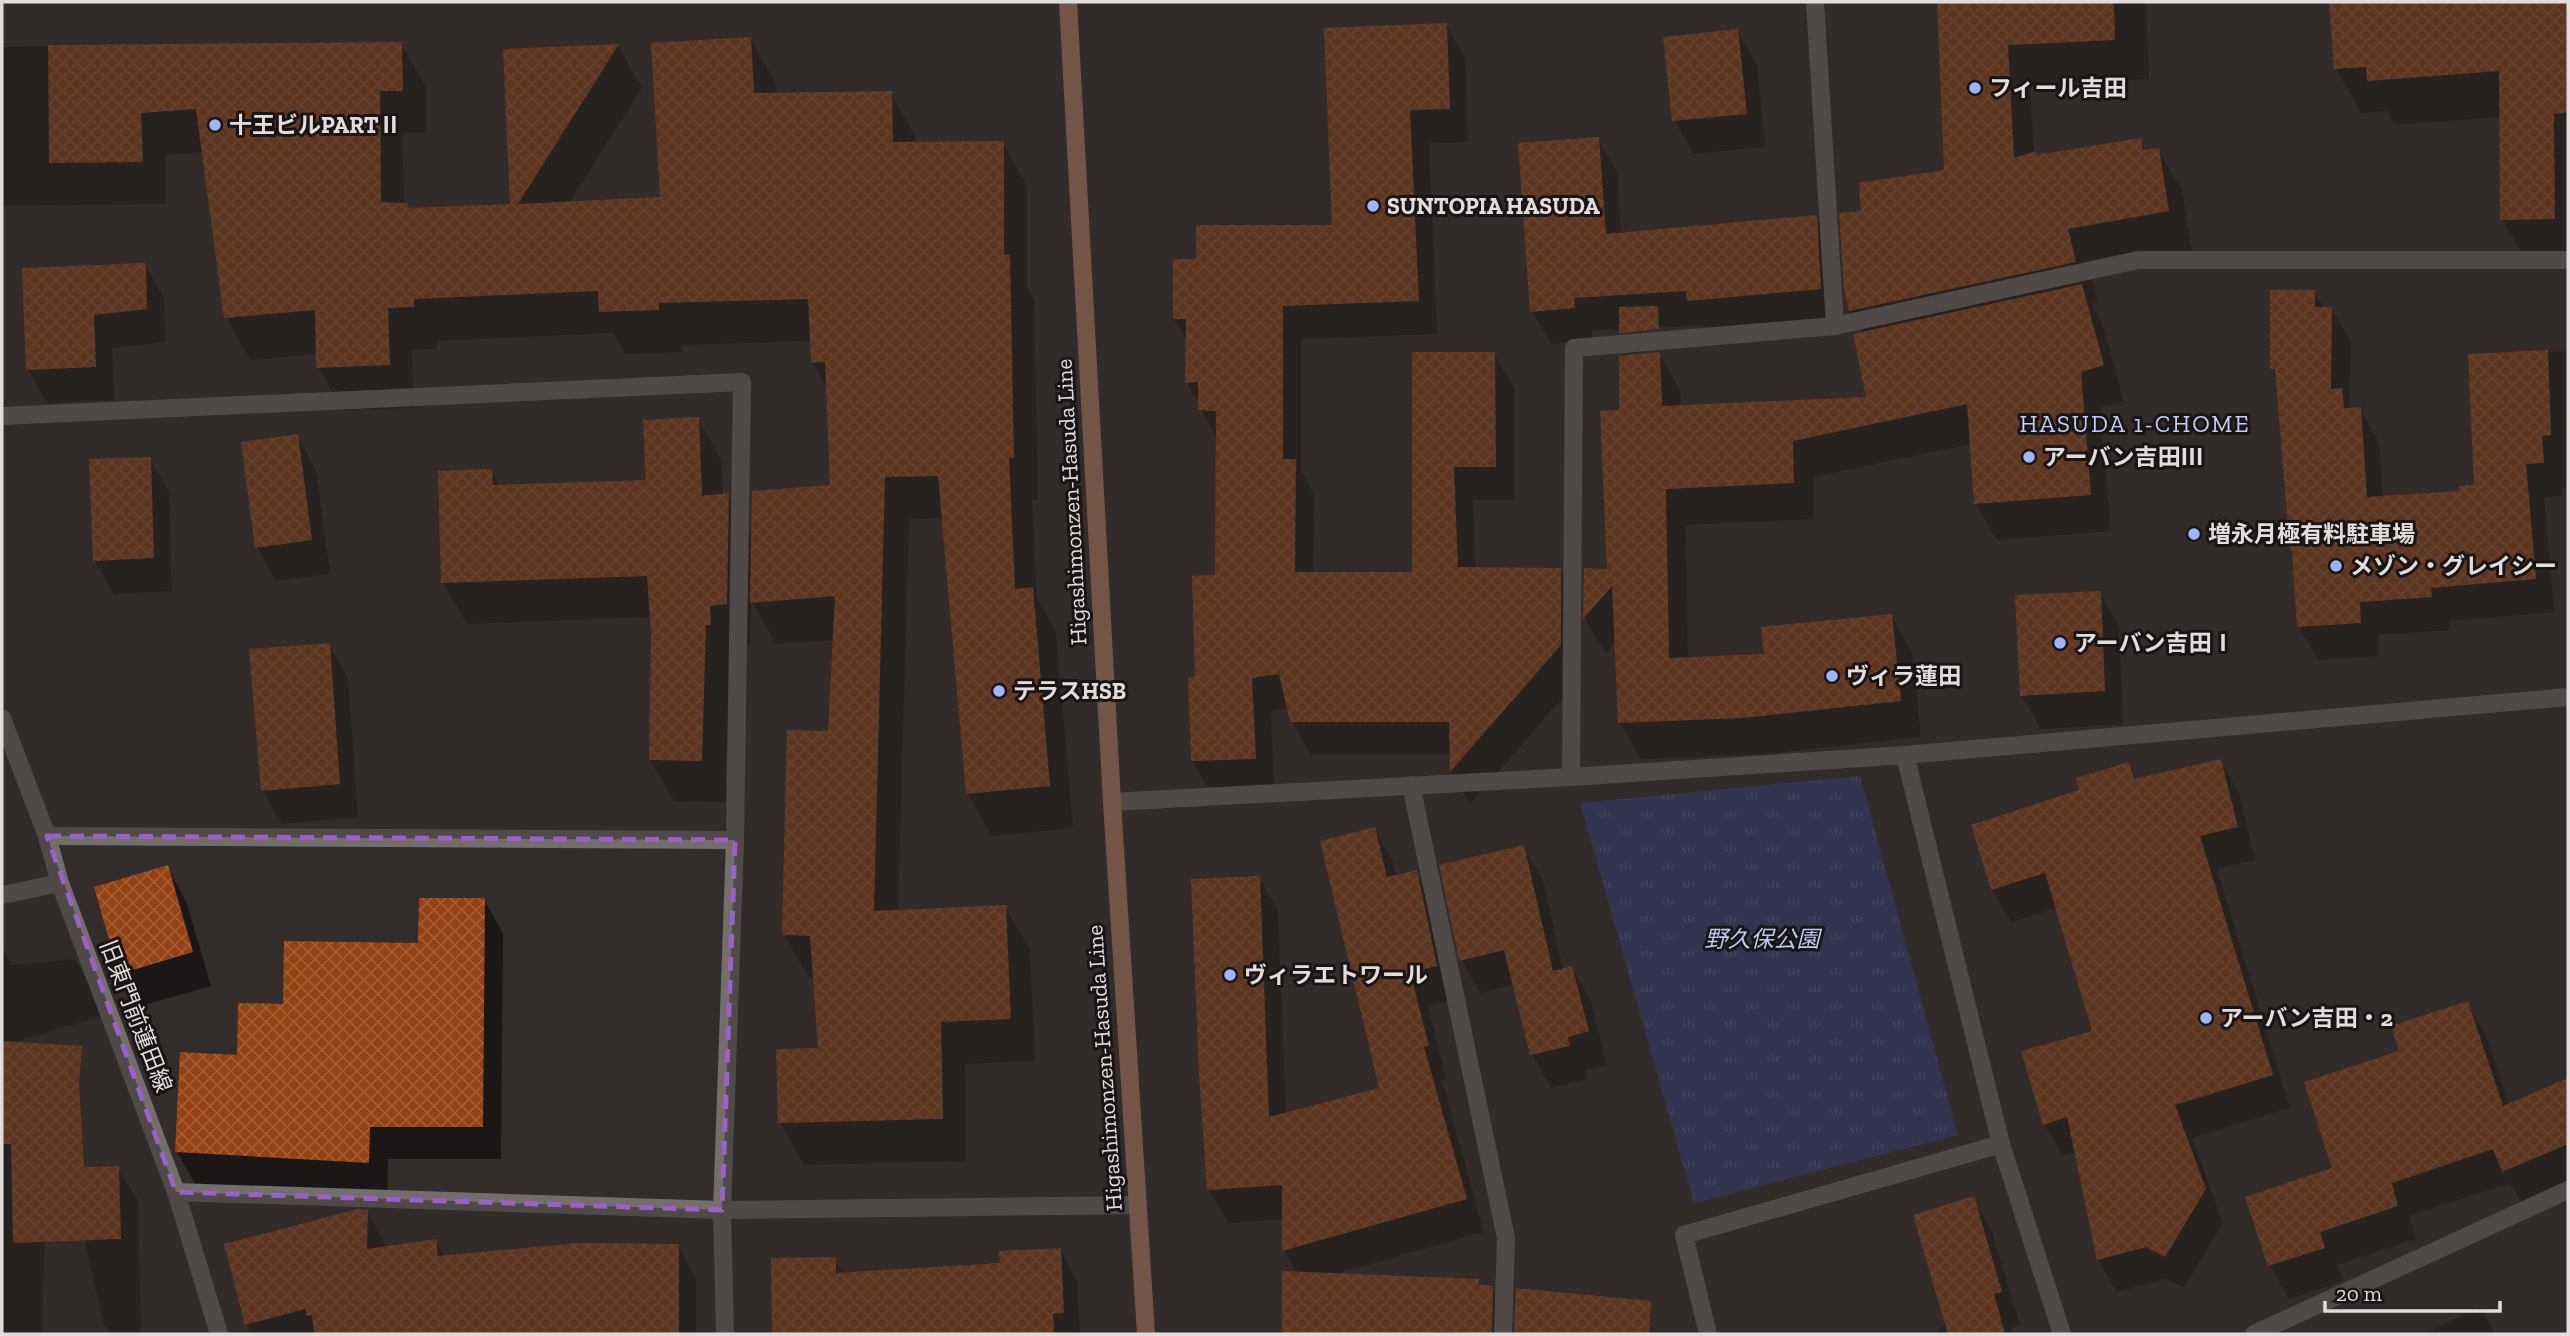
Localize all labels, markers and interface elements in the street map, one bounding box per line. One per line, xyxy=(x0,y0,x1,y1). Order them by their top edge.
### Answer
place label: フィール吉田 xyxy=(1989,74,2127,102)
marker: フィール吉田 xyxy=(1967,80,1983,96)
place label: 十王ビルPARTⅡ xyxy=(229,111,402,139)
marker: 十王ビルPARTⅡ xyxy=(207,117,223,133)
place label: SUNTOPIA HASUDA xyxy=(1387,192,1600,220)
marker: SUNTOPIA HASUDA xyxy=(1365,198,1381,214)
street label: Higashimonzen-Hasuda Line xyxy=(1050,358,1092,646)
district label: HASUDA 1-CHOME xyxy=(2019,409,2251,438)
place label: アーバン吉田Ⅲ xyxy=(2043,443,2204,471)
marker: アーバン吉田Ⅲ xyxy=(2021,449,2037,465)
place label: 増永月極有料駐車場 xyxy=(2208,520,2415,548)
marker: 増永月極有料駐車場 xyxy=(2186,526,2202,542)
place label: メゾン・グレイシー xyxy=(2350,552,2557,580)
marker: メゾン・グレイシー xyxy=(2328,558,2344,574)
place label: アーバン吉田Ⅰ xyxy=(2074,629,2235,657)
marker: アーバン吉田Ⅰ xyxy=(2052,635,2068,651)
place label: ヴィラ蓮田 xyxy=(1846,662,1961,690)
marker: ヴィラ蓮田 xyxy=(1824,668,1840,684)
place label: テラスHSB xyxy=(1013,677,1126,705)
marker: テラスHSB xyxy=(991,683,1007,699)
street label: Higashimonzen-Hasuda Line xyxy=(1080,924,1128,1212)
park label: 野久保公園 xyxy=(1705,925,1823,953)
street label: 旧東門前蓮田線 xyxy=(94,936,178,1096)
place label: ヴィラエトワール xyxy=(1244,961,1428,989)
marker: ヴィラエトワール xyxy=(1222,967,1238,983)
place label: アーバン吉田・2 xyxy=(2220,1004,2393,1032)
marker: アーバン吉田・2 xyxy=(2198,1010,2214,1026)
scale bar xyxy=(2325,1270,2500,1314)
text: 20 m xyxy=(2336,1281,2382,1306)

